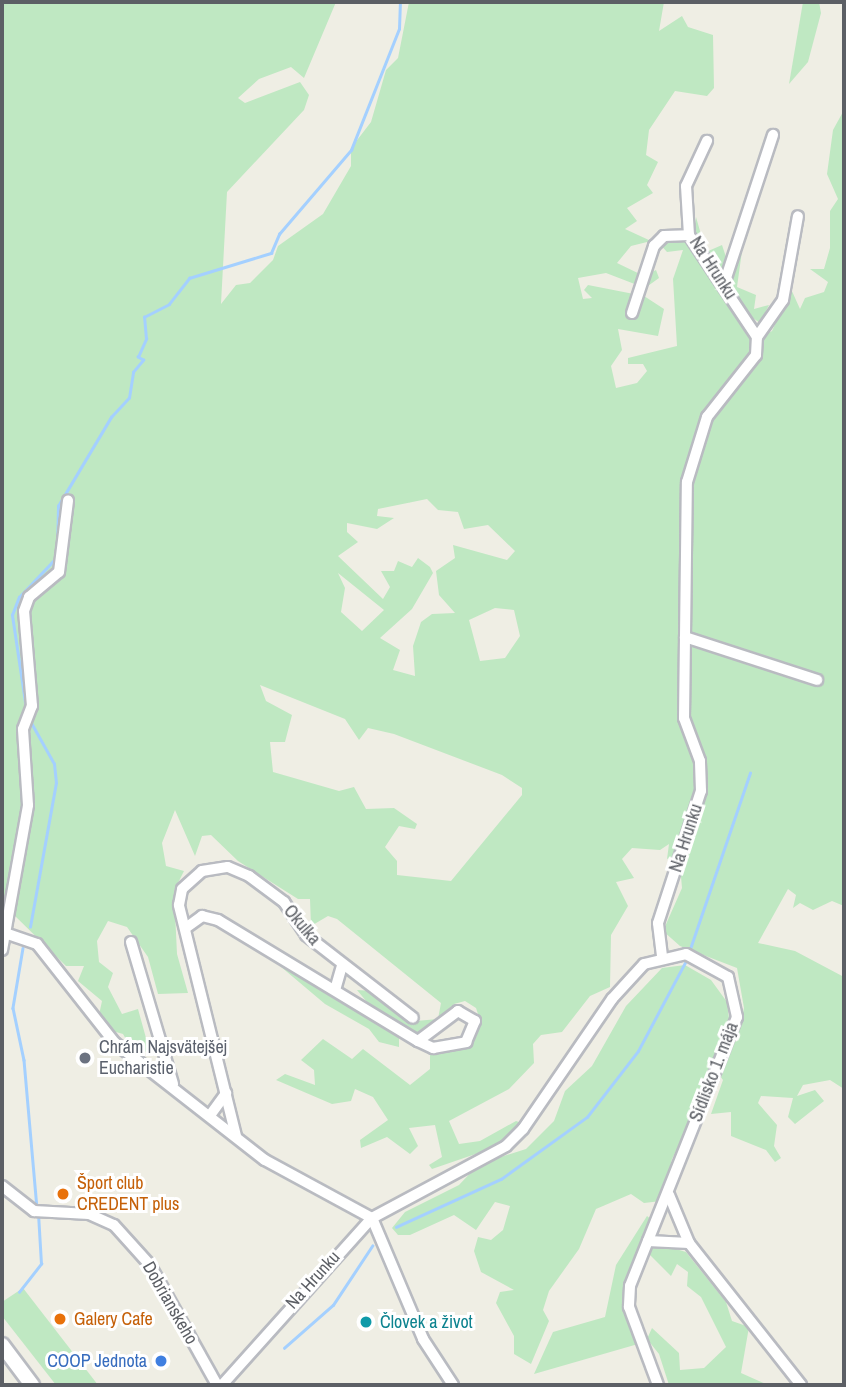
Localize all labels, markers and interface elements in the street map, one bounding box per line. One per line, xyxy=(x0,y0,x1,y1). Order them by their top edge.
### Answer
street label: Na Hrunku xyxy=(685,233,741,303)
street label: Na Hrunku xyxy=(665,801,707,875)
street label: Okulka xyxy=(279,900,325,950)
street label: Sídlisko 1. mája xyxy=(685,1019,743,1125)
place label: Chrám Najsvätejšej Eucharistie xyxy=(99,1037,227,1080)
marker: Chrám Najsvätejšej Eucharistie xyxy=(77,1050,93,1066)
place label: Šport club CREDENT plus xyxy=(77,1173,180,1216)
marker: Šport club CREDENT plus xyxy=(55,1186,71,1202)
street label: Na Hrunku xyxy=(281,1247,345,1313)
street label: Dobrianskeho xyxy=(138,1258,202,1348)
place label: Galery Cafe xyxy=(74,1308,153,1330)
marker: Galery Cafe xyxy=(52,1311,68,1327)
place label: Človek a život xyxy=(380,1311,473,1333)
marker: Človek a život xyxy=(358,1314,374,1330)
place label: COOP Jednota xyxy=(47,1350,147,1372)
marker: COOP Jednota xyxy=(153,1353,169,1369)

